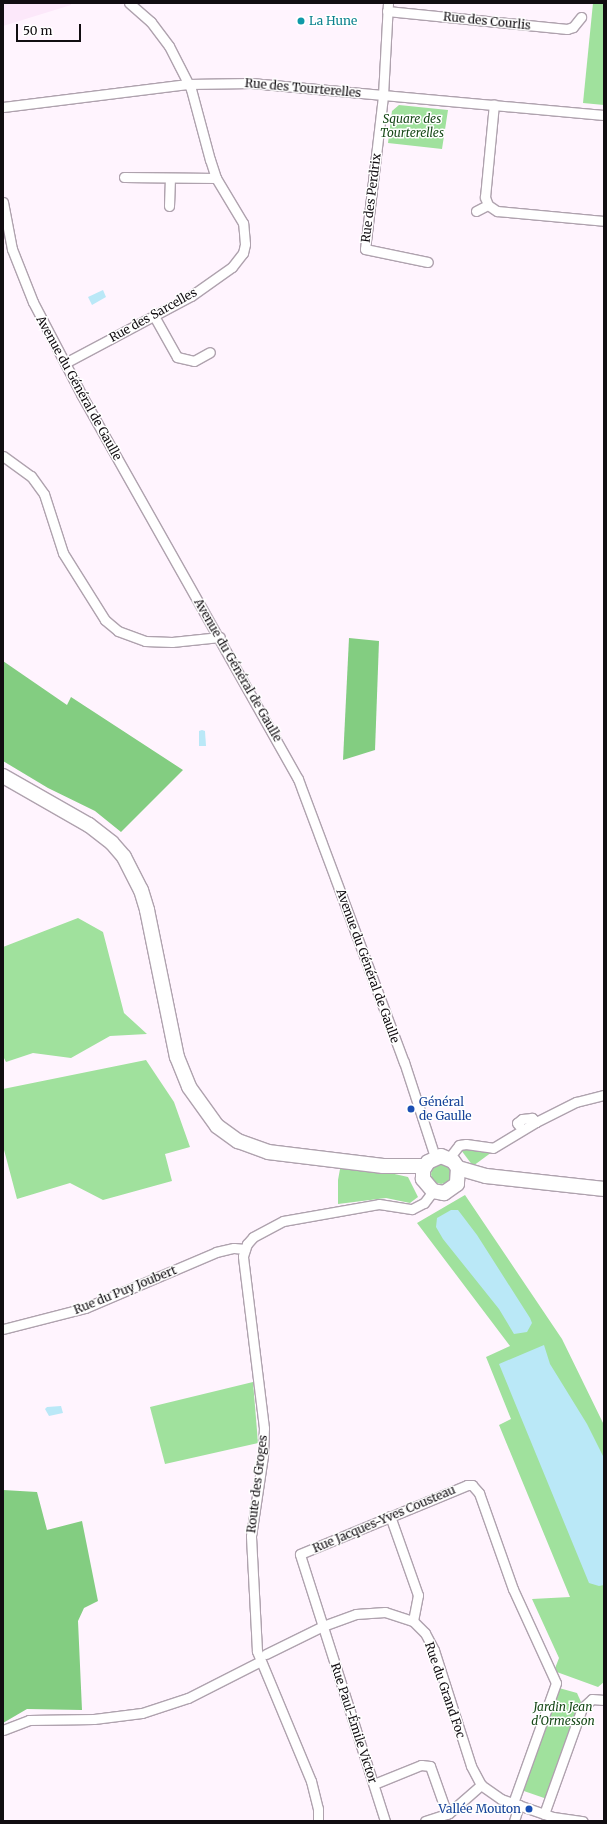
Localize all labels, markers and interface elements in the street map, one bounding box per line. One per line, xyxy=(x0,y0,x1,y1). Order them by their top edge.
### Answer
street label: Rue des Courlis xyxy=(443,9,531,33)
place label: La Hune xyxy=(309,14,357,28)
scale bar xyxy=(18,16,83,42)
marker: La Hune xyxy=(296,16,306,26)
text: 50 m xyxy=(23,23,52,38)
street label: Rue des Tourterelles xyxy=(244,76,362,100)
park label: Square des Tourterelles xyxy=(380,112,444,140)
street label: Rue des Perdrix xyxy=(358,153,384,243)
street label: Rue des Sarcelles xyxy=(107,285,199,345)
street label: Avenue du Général de Gaulle xyxy=(33,313,125,463)
street label: Avenue du Général de Gaulle xyxy=(191,596,285,744)
street label: Avenue du Général de Gaulle xyxy=(333,887,403,1045)
place label: Général de Gaulle xyxy=(419,1095,472,1123)
marker: Général de Gaulle xyxy=(406,1104,416,1114)
street label: Rue du Puy Joubert xyxy=(72,1263,178,1317)
street label: Route des Groges xyxy=(244,1434,270,1534)
street label: Rue Jacques-Yves Cousteau xyxy=(310,1482,458,1556)
street label: Rue du Grand Foc xyxy=(422,1640,468,1740)
street label: Rue Paul-Émile Victor xyxy=(328,1661,380,1785)
park label: Jardin Jean d'Ormesson xyxy=(531,1700,595,1728)
place label: Vallée Mouton xyxy=(439,1802,521,1816)
marker: Vallée Mouton xyxy=(524,1804,534,1814)

